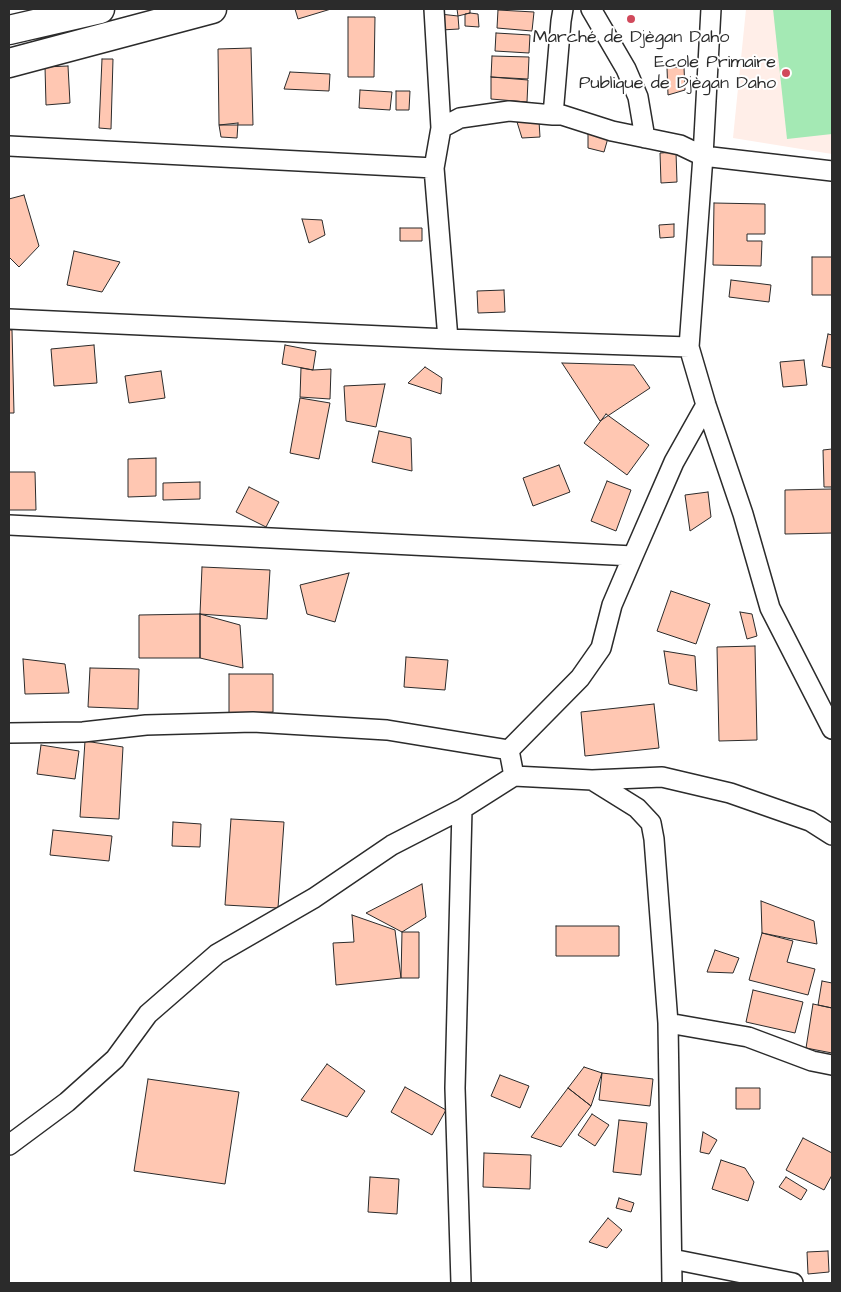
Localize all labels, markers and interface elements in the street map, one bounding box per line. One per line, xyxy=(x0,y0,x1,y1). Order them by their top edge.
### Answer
marker: Marché de Djègan Daho xyxy=(625,13,637,25)
place label: Marché de Djègan Daho xyxy=(533,27,729,49)
place label: Ecole Primaire Publique de Djègan Daho xyxy=(579,52,776,94)
marker: Ecole Primaire Publique de Djègan Daho xyxy=(780,67,792,79)

